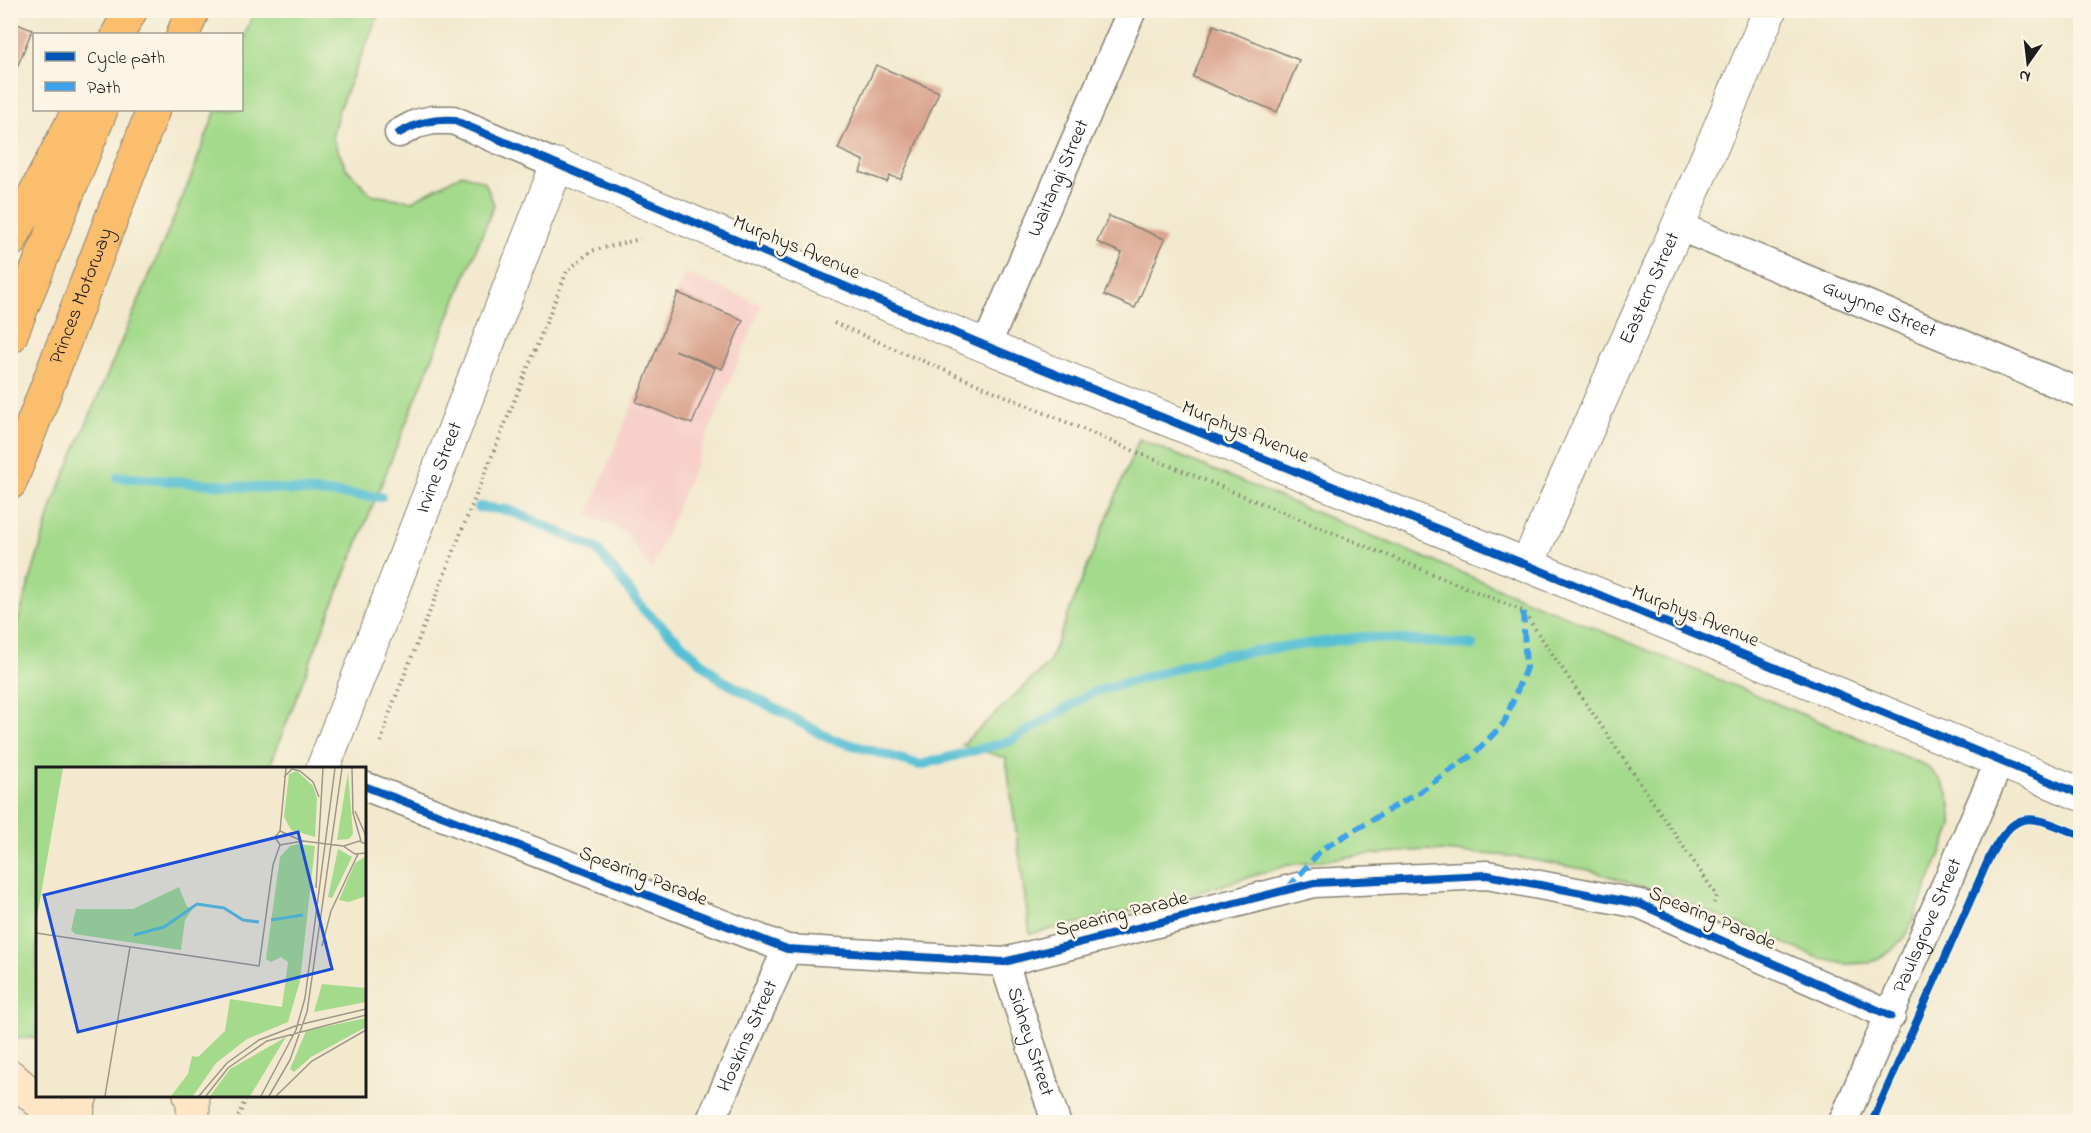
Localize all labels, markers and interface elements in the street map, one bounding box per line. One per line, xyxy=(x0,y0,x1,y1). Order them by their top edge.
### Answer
legend xyxy=(33,33,243,111)
north arrow xyxy=(1998,33,2058,93)
text: Cycle path xyxy=(87,46,165,72)
text: N xyxy=(2017,63,2033,89)
text: Path xyxy=(87,76,121,102)
street label: Waitangi Street xyxy=(1021,115,1097,241)
street label: Murphys Avenue xyxy=(728,208,864,288)
street label: Princes Motorway xyxy=(42,224,121,369)
street label: Eastern Street xyxy=(1613,227,1688,349)
street label: Gwynne Street xyxy=(1818,273,1941,346)
street label: Murphys Avenue xyxy=(1177,394,1313,472)
street label: Irvine Street xyxy=(409,417,471,518)
street label: Murphys Avenue xyxy=(1627,578,1763,656)
inset map xyxy=(36,767,366,1097)
street label: Spearing Parade xyxy=(574,839,711,916)
street label: Paulsgrove Street xyxy=(1886,853,1970,998)
street label: Spearing Parade xyxy=(1644,879,1780,960)
street label: Spearing Parade xyxy=(1053,885,1192,946)
street label: Hoskins Street xyxy=(711,975,786,1097)
street label: Sidney Street xyxy=(999,984,1061,1100)

